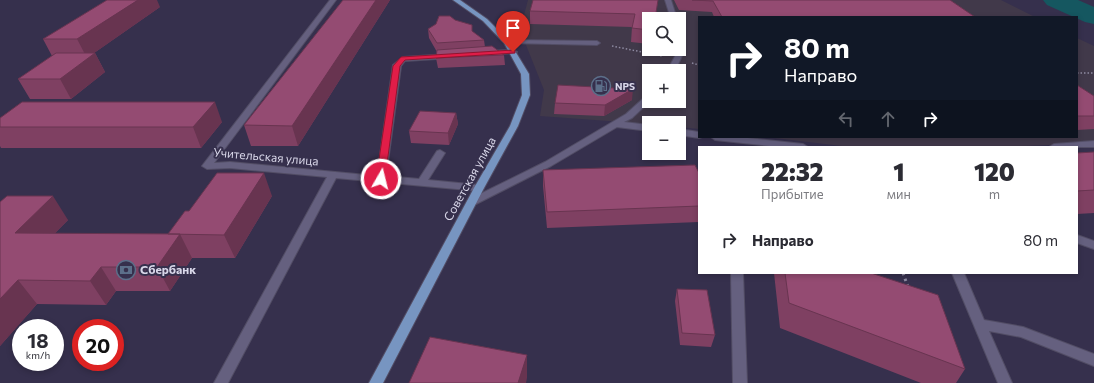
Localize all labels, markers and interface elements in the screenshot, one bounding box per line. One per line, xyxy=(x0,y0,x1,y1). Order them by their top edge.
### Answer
pin xyxy=(496,11,530,52)
map controls xyxy=(642,12,686,160)
button: search xyxy=(642,12,686,56)
icon: arrive xyxy=(502,17,524,39)
text: 80 m xyxy=(784,30,850,64)
icon: right xyxy=(718,32,770,84)
button: + xyxy=(642,64,686,108)
text: Направо xyxy=(784,64,857,86)
fuel station icon: NPS xyxy=(590,75,612,97)
place label: NPS xyxy=(615,80,635,92)
icon: left xyxy=(835,108,857,130)
icon: ahead xyxy=(877,108,899,130)
icon: right xyxy=(919,108,941,130)
button: − xyxy=(642,116,686,160)
street label: Советская улица xyxy=(440,134,498,223)
street label: Учительская улица xyxy=(213,144,319,168)
text: 22:32 xyxy=(761,157,823,186)
text: 1 xyxy=(893,157,904,186)
text: 120 xyxy=(974,157,1015,186)
position arrow xyxy=(360,158,402,200)
text: Прибытие xyxy=(761,186,824,202)
text: мин xyxy=(887,186,911,202)
text: m xyxy=(989,186,1000,202)
icon: right xyxy=(718,229,740,251)
text: Направо xyxy=(752,231,814,249)
text: 80 m xyxy=(1023,231,1058,249)
bank icon: Сбербанк xyxy=(115,259,137,281)
place label: Сбербанк xyxy=(140,262,196,276)
speed limit sign: 20 xyxy=(72,319,124,371)
text: 18 xyxy=(27,328,49,352)
text: km/h xyxy=(26,349,50,361)

